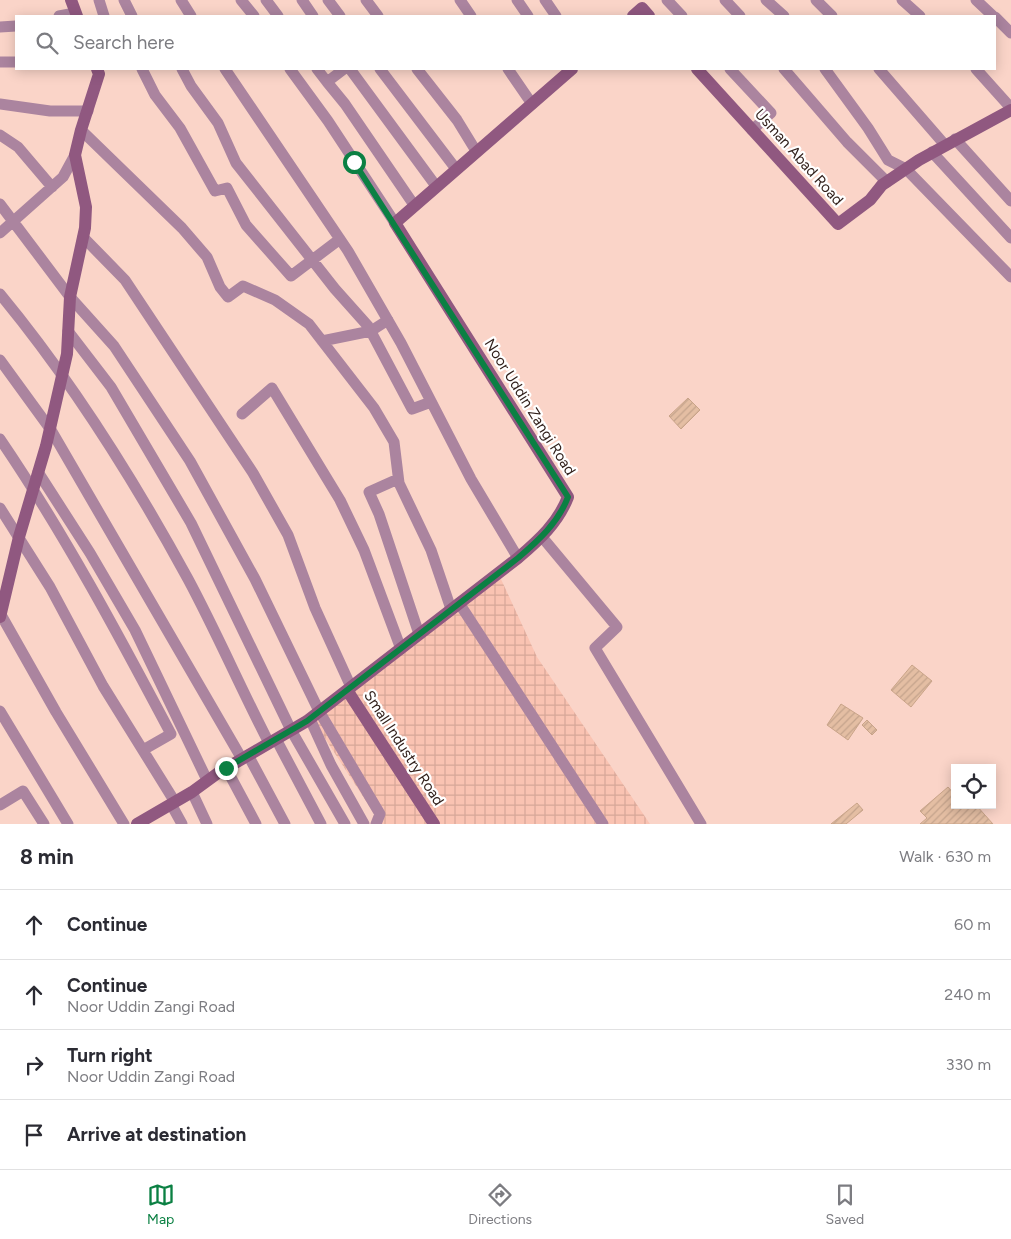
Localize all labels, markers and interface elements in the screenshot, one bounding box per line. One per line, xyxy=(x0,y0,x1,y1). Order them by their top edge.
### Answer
search box xyxy=(15,15,996,70)
icon: search xyxy=(33,29,61,57)
text: Search here xyxy=(73,31,175,54)
street label: Usman Abad Road xyxy=(751,105,847,209)
route start xyxy=(343,151,366,174)
street label: Noor Uddin Zangi Road xyxy=(481,335,579,479)
street label: Small Industry Road xyxy=(360,687,448,809)
route end xyxy=(215,757,238,780)
map controls xyxy=(951,764,996,809)
button: locate xyxy=(951,764,996,809)
text: 8 min xyxy=(20,844,74,869)
text: Walk · 630 m xyxy=(899,847,991,866)
icon: ahead xyxy=(20,911,48,939)
text: Continue xyxy=(67,913,147,936)
text: 60 m xyxy=(954,915,991,934)
text: Continue xyxy=(67,974,147,997)
icon: ahead xyxy=(20,981,48,1009)
text: 240 m xyxy=(944,985,991,1004)
text: Noor Uddin Zangi Road xyxy=(67,997,235,1016)
text: Turn right xyxy=(67,1044,153,1067)
icon: right xyxy=(20,1051,48,1079)
text: 330 m xyxy=(946,1055,991,1074)
text: Noor Uddin Zangi Road xyxy=(67,1067,235,1086)
icon: arrive xyxy=(20,1121,48,1149)
text: Arrive at destination xyxy=(67,1123,246,1146)
tab: Map xyxy=(147,1181,175,1228)
tab: Directions xyxy=(468,1181,532,1228)
tab: Saved xyxy=(826,1181,864,1228)

